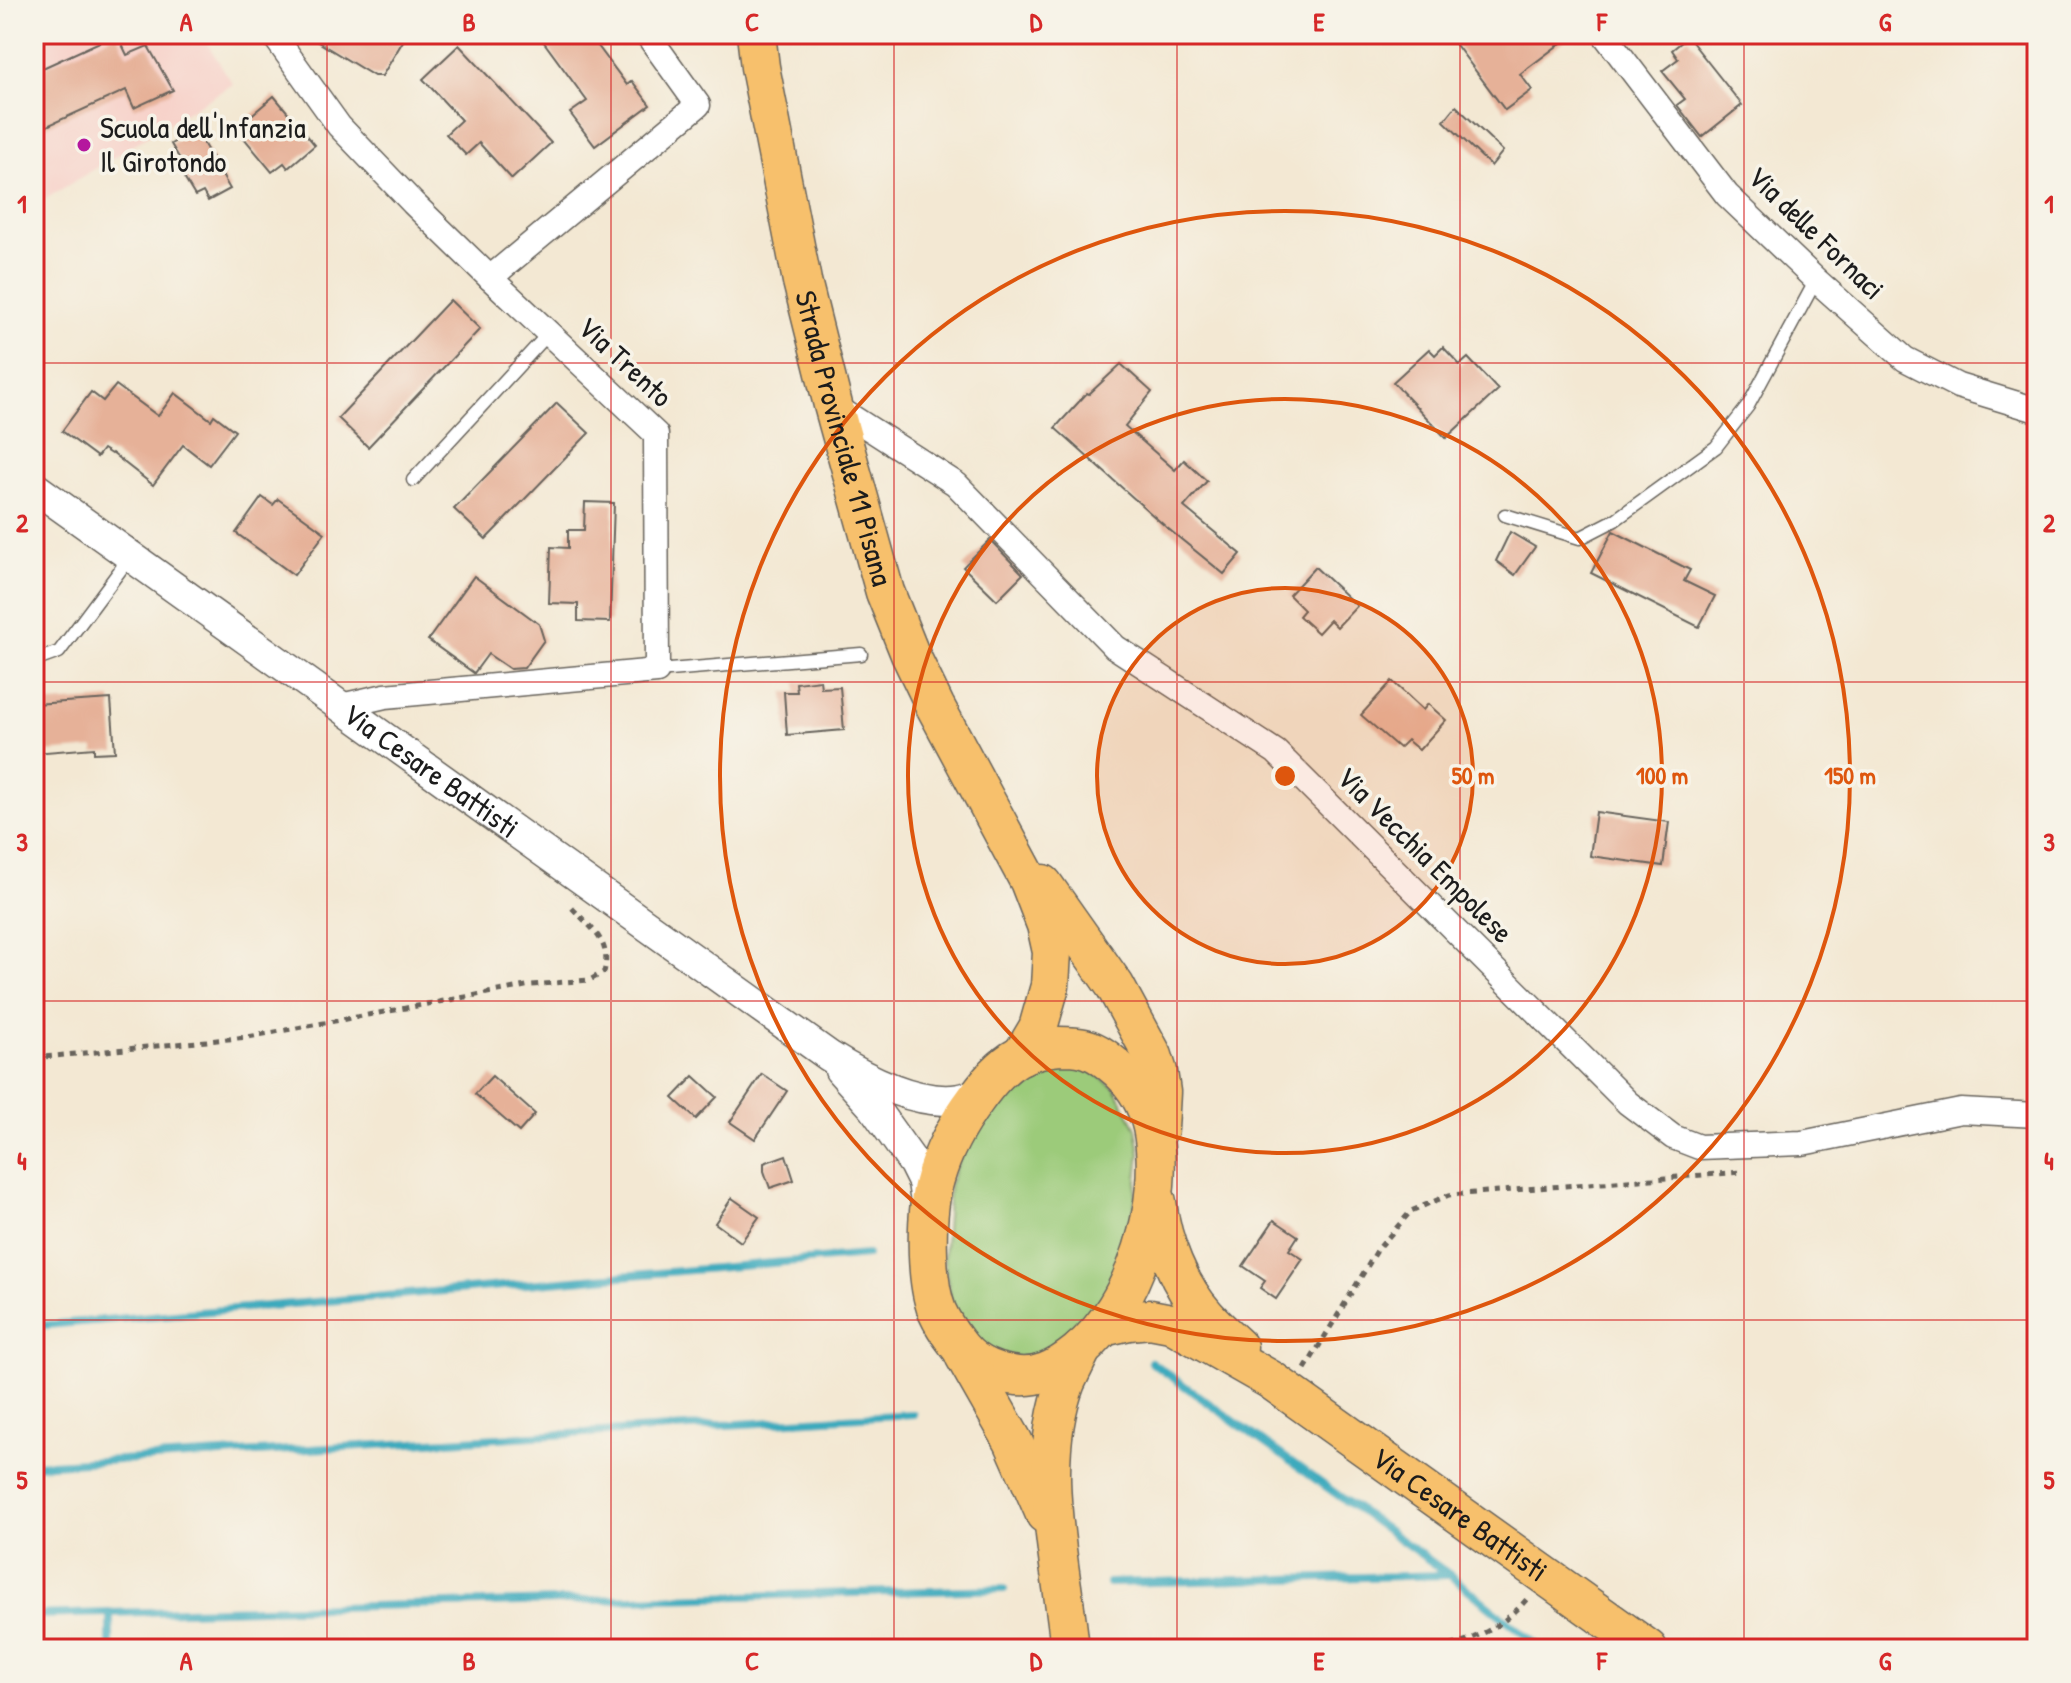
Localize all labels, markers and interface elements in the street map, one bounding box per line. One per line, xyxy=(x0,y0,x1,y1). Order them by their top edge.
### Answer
text: A xyxy=(180,4,193,39)
text: B xyxy=(462,4,476,39)
text: C xyxy=(745,4,759,39)
text: D xyxy=(1030,4,1043,39)
text: E xyxy=(1313,4,1325,39)
text: F xyxy=(1596,4,1608,39)
text: G xyxy=(1879,4,1892,39)
place label: Scuola dell'Infanzia Il Girotondo xyxy=(100,107,306,181)
marker: Scuola dell'Infanzia Il Girotondo xyxy=(75,136,93,154)
street label: Via delle Fornaci xyxy=(1739,157,1894,308)
text: 1 xyxy=(17,186,27,221)
text: 1 xyxy=(2044,186,2054,221)
street label: Strada Provinciale 11 Pisana xyxy=(786,286,903,590)
street label: Via Trento xyxy=(570,307,682,415)
text: 2 xyxy=(16,505,29,540)
text: 2 xyxy=(2043,505,2056,540)
street label: Via Cesare Battisti xyxy=(335,694,527,847)
street label: Via Vecchia Empolese xyxy=(1329,757,1523,951)
text: 50 m xyxy=(1452,759,1494,791)
text: 100 m xyxy=(1636,759,1688,791)
text: 150 m xyxy=(1824,759,1876,791)
centre of rings xyxy=(1271,762,1299,790)
text: 3 xyxy=(16,824,28,859)
text: 3 xyxy=(2043,824,2055,859)
text: 4 xyxy=(17,1143,27,1178)
text: 4 xyxy=(2044,1143,2054,1178)
street label: Via Cesare Battisti xyxy=(1364,1437,1556,1590)
text: 5 xyxy=(17,1462,28,1497)
text: 5 xyxy=(2044,1462,2055,1497)
text: A xyxy=(180,1643,193,1678)
text: B xyxy=(462,1643,476,1678)
text: C xyxy=(745,1643,759,1678)
text: D xyxy=(1030,1643,1043,1678)
text: E xyxy=(1313,1643,1325,1678)
text: F xyxy=(1596,1643,1608,1678)
text: G xyxy=(1879,1643,1892,1678)

